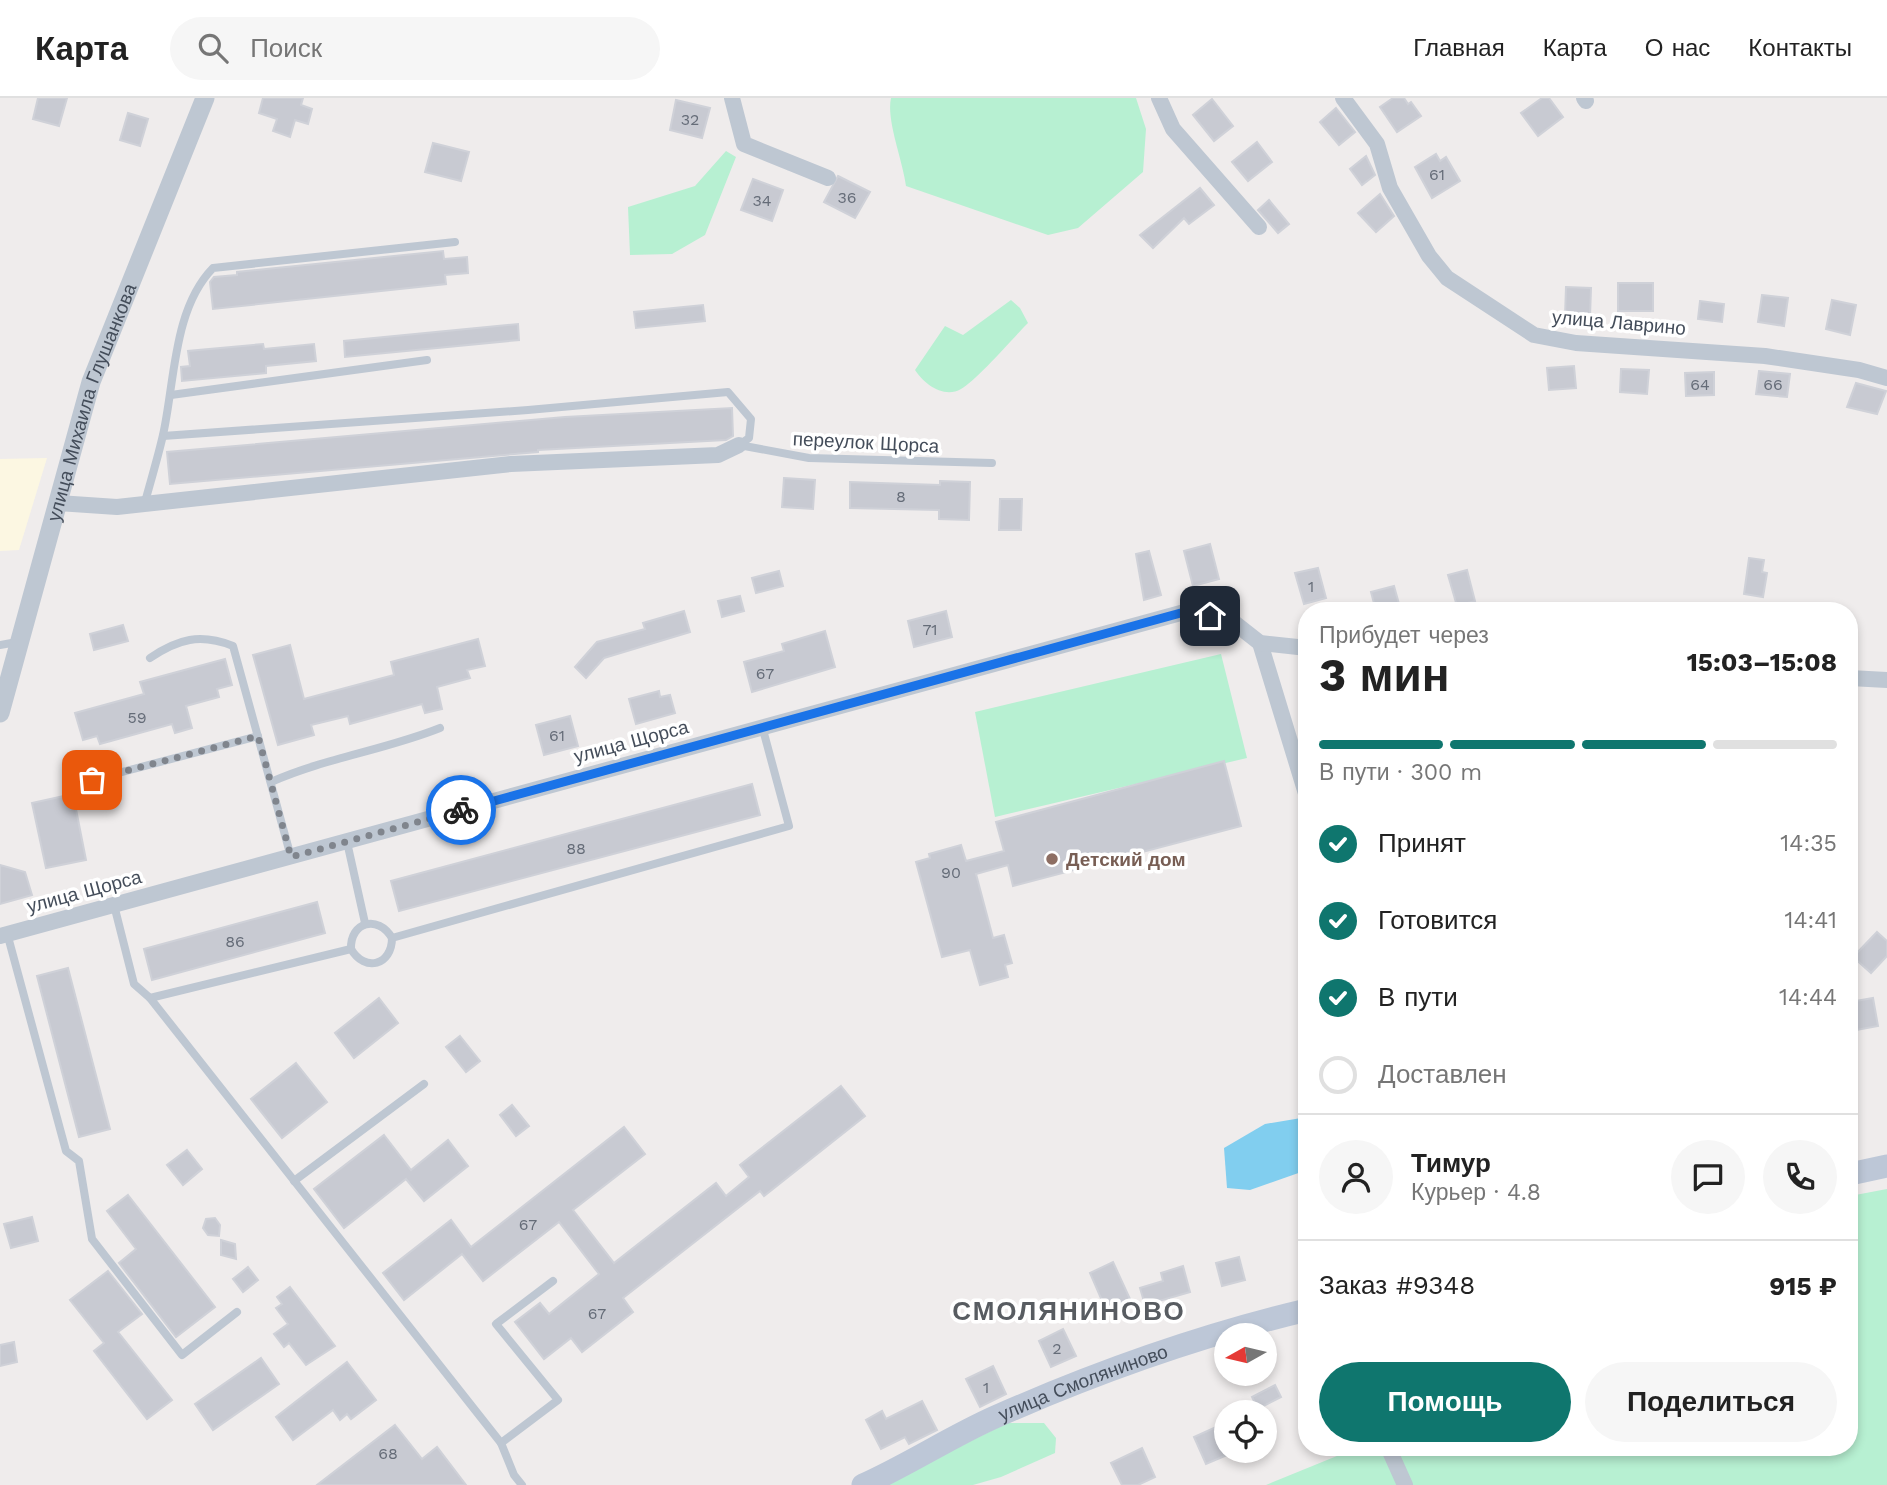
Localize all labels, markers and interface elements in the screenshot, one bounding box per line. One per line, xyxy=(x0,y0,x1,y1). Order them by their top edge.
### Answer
search box xyxy=(170,17,660,80)
text: Карта xyxy=(35,29,128,68)
icon: search xyxy=(194,29,232,67)
text: Поиск xyxy=(250,33,322,63)
text: Главная xyxy=(1413,34,1505,62)
text: Карта xyxy=(1543,34,1607,62)
text: О нас xyxy=(1645,34,1710,62)
text: Контакты xyxy=(1748,34,1852,62)
house number: 32 xyxy=(681,110,699,129)
house number: 61 xyxy=(1429,165,1445,184)
house number: 36 xyxy=(837,188,857,207)
house number: 34 xyxy=(752,191,772,210)
street label: улица Михаила Глушанкова xyxy=(42,280,142,524)
street label: улица Лаврино xyxy=(1551,305,1687,340)
house number: 64 xyxy=(1690,375,1710,394)
house number: 66 xyxy=(1763,375,1783,394)
street label: переулок Щорса xyxy=(792,427,940,458)
house number: 8 xyxy=(896,487,906,506)
house number: 1 xyxy=(1308,577,1314,596)
pin xyxy=(1180,586,1240,646)
icon: home xyxy=(1191,597,1229,635)
house number: 71 xyxy=(922,620,938,639)
text: Прибудет через xyxy=(1319,622,1489,649)
text: 15:03–15:08 xyxy=(1687,647,1837,677)
text: 3 мин xyxy=(1319,648,1450,702)
house number: 67 xyxy=(756,664,774,683)
house number: 59 xyxy=(127,708,147,727)
street label: улица Щорса xyxy=(571,715,691,768)
house number: 61 xyxy=(549,726,565,745)
pin xyxy=(62,750,122,810)
text: В пути · 300 m xyxy=(1319,759,1482,786)
icon: bag xyxy=(73,761,111,799)
courier xyxy=(426,775,496,845)
icon: bike xyxy=(442,791,480,829)
icon: check xyxy=(1319,825,1357,863)
text: Принят xyxy=(1378,828,1466,858)
text: 14:35 xyxy=(1780,830,1837,857)
house number: 88 xyxy=(566,839,586,858)
place label: Детский дом xyxy=(1066,848,1185,871)
marker: Детский дом xyxy=(1044,851,1060,867)
house number: 90 xyxy=(941,863,961,882)
street label: улица Щорса xyxy=(24,865,144,918)
icon: check xyxy=(1319,902,1357,940)
text: Готовится xyxy=(1378,905,1497,935)
text: 14:41 xyxy=(1785,907,1837,934)
house number: 86 xyxy=(225,932,245,951)
icon: check xyxy=(1319,979,1357,1017)
text: В пути xyxy=(1378,982,1458,1012)
text: 14:44 xyxy=(1779,984,1837,1011)
text: Доставлен xyxy=(1378,1059,1507,1089)
button: person xyxy=(1319,1140,1393,1214)
button: chat xyxy=(1671,1140,1745,1214)
button: phone xyxy=(1763,1140,1837,1214)
text: Тимур xyxy=(1411,1148,1491,1178)
text: Курьер · 4.8 xyxy=(1411,1179,1541,1206)
house number: 67 xyxy=(519,1215,537,1234)
text: Заказ #9348 xyxy=(1319,1270,1475,1300)
text: 915 ₽ xyxy=(1769,1271,1837,1301)
district label: СМОЛЯНИНОВО xyxy=(952,1296,1186,1326)
house number: 67 xyxy=(588,1304,606,1323)
north arrow xyxy=(1214,1323,1278,1386)
map controls xyxy=(1214,1323,1277,1463)
house number: 2 xyxy=(1052,1339,1062,1358)
street label: улица Смоляниново xyxy=(995,1340,1171,1426)
button: Помощь xyxy=(1319,1362,1571,1442)
button: Поделиться xyxy=(1585,1362,1837,1442)
house number: 1 xyxy=(983,1378,989,1397)
button: locate xyxy=(1214,1400,1277,1463)
house number: 68 xyxy=(378,1444,398,1463)

